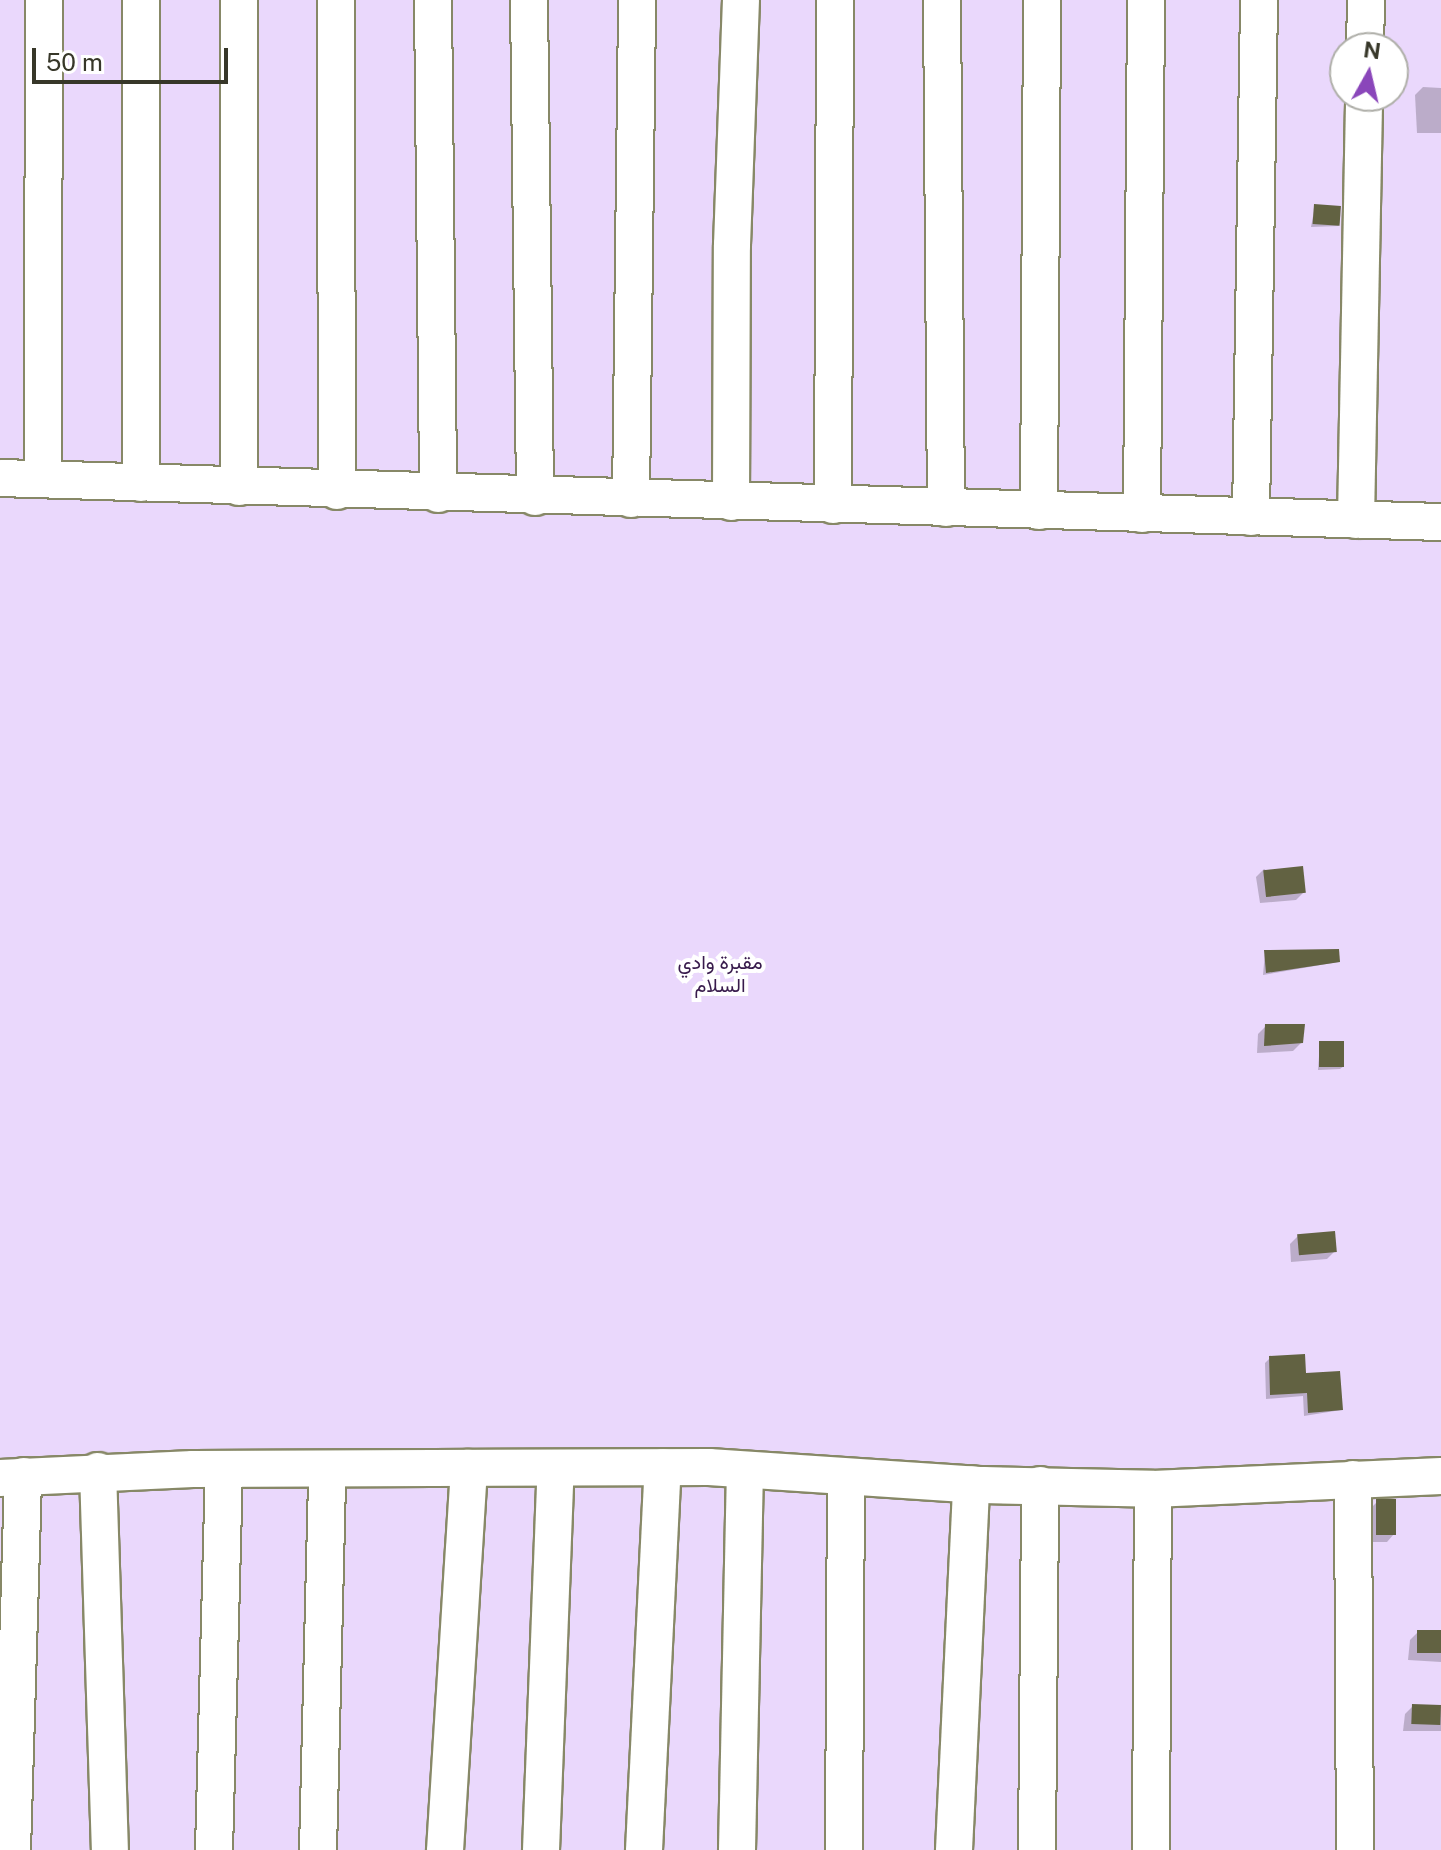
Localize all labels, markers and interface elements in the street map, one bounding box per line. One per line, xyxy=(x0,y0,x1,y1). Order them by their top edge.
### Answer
scale bar xyxy=(36,32,232,82)
north arrow xyxy=(1329,32,1409,112)
text: N xyxy=(1362,36,1382,64)
text: 50 m xyxy=(46,48,103,76)
park label: مقبرة وادي السلام xyxy=(677,950,763,997)

